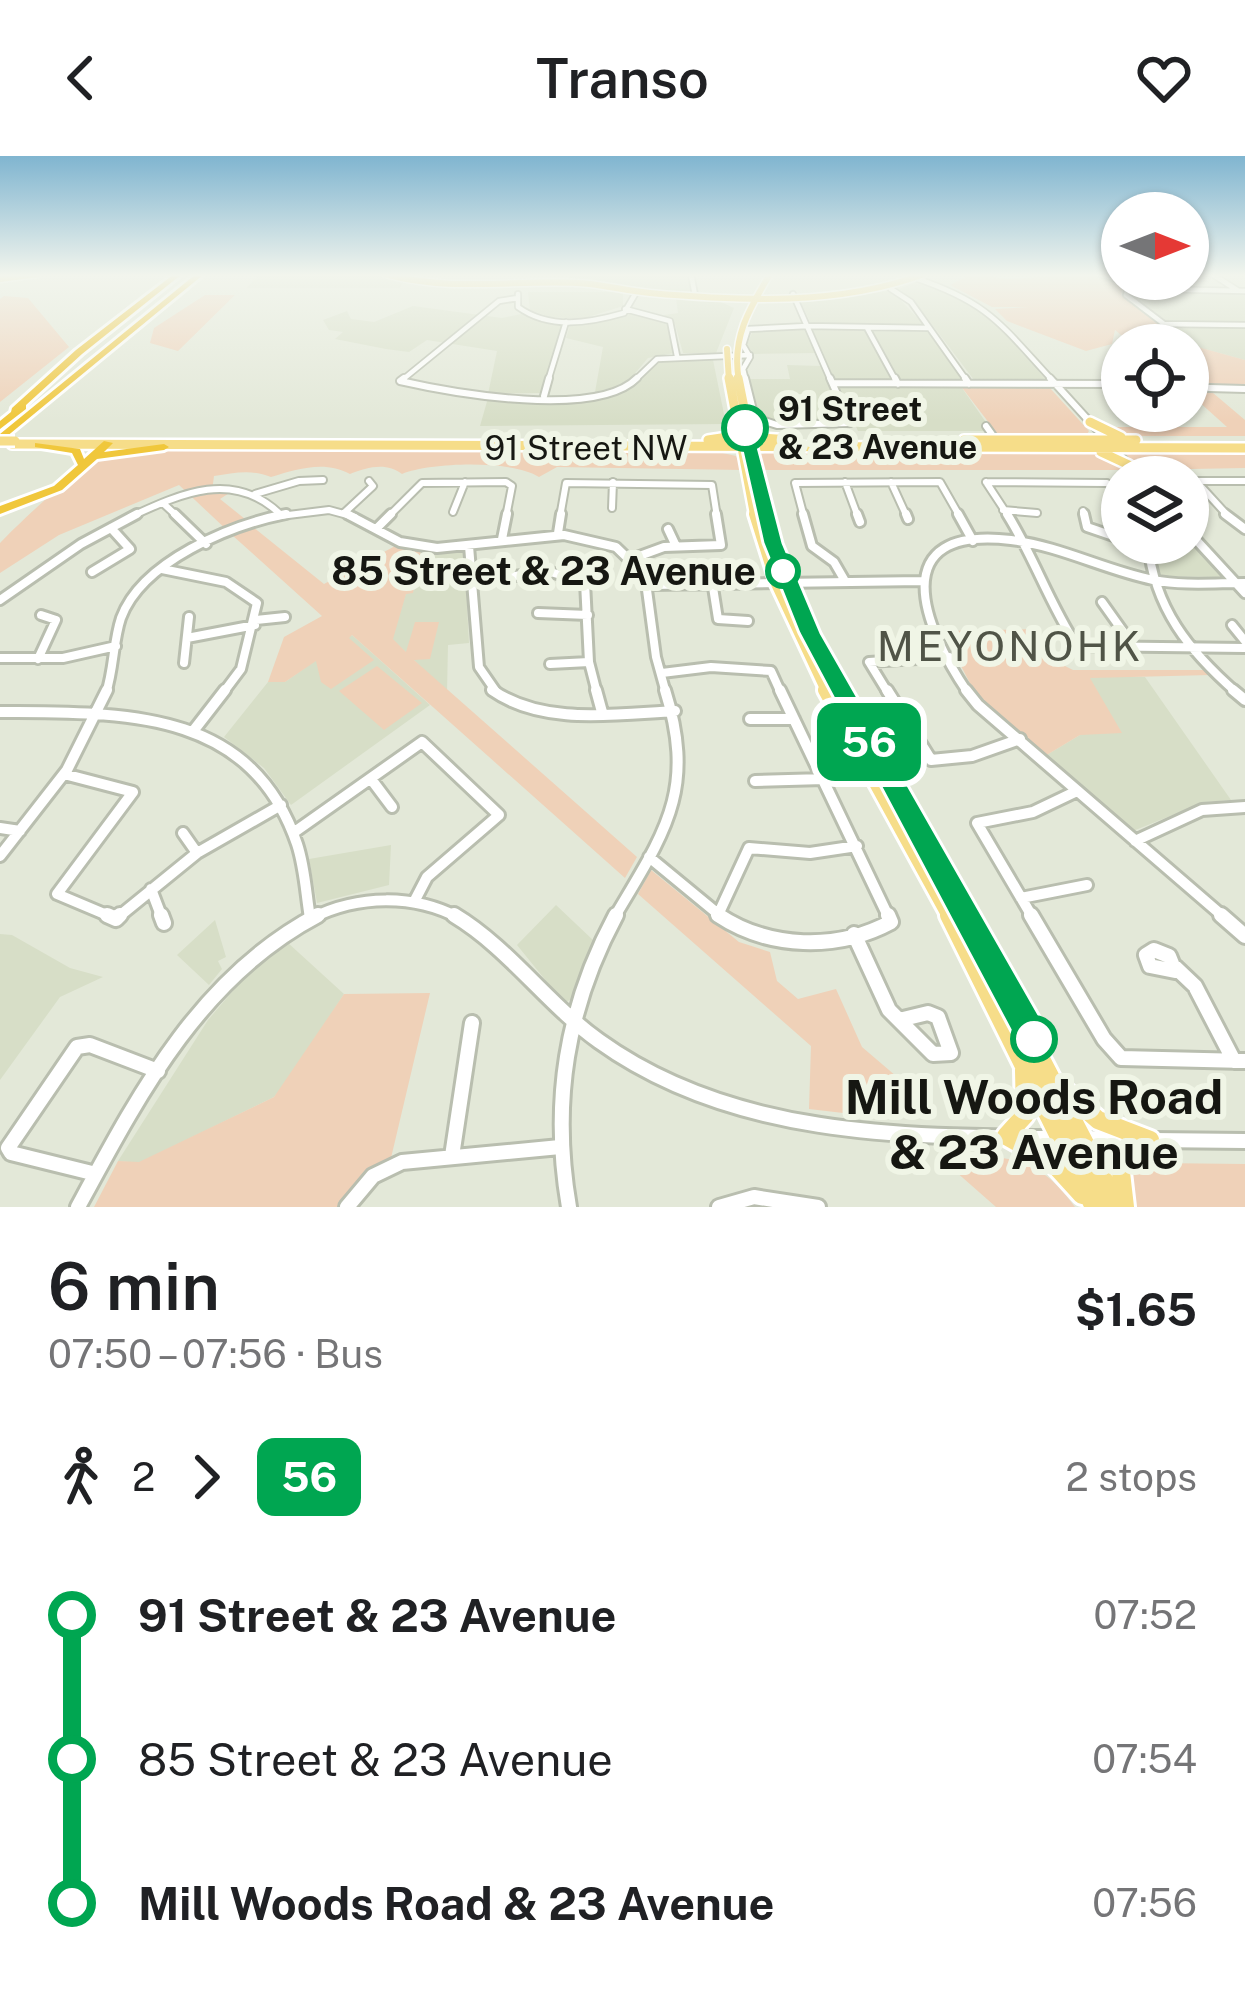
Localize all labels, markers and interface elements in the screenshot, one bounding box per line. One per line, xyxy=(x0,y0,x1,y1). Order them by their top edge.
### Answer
icon: back xyxy=(48,45,114,111)
icon: heart xyxy=(1131,45,1197,111)
text: Transo xyxy=(536,47,709,110)
north arrow xyxy=(1101,192,1209,300)
map controls xyxy=(1101,192,1209,564)
button: locate xyxy=(1101,324,1209,432)
place label: 91 Street & 23 Avenue xyxy=(778,390,977,466)
marker: 91 Street & 23 Avenue xyxy=(723,406,767,450)
street label: 91 Street NW xyxy=(485,429,687,467)
button: layers xyxy=(1101,456,1209,564)
place label: 85 Street & 23 Avenue xyxy=(331,548,756,594)
marker: 85 Street & 23 Avenue xyxy=(767,555,799,587)
district label: MEYONOHK xyxy=(877,621,1143,670)
line badge: 56 xyxy=(815,703,923,781)
text: 56 xyxy=(841,717,897,766)
marker: Mill Woods Road & 23 Avenue xyxy=(1012,1017,1056,1061)
place label: Mill Woods Road & 23 Avenue xyxy=(845,1068,1223,1180)
text: 6 min xyxy=(48,1247,220,1325)
text: $1.65 xyxy=(1075,1283,1197,1336)
text: 07:50 – 07:56 · Bus xyxy=(48,1331,383,1377)
icon: walk xyxy=(48,1444,114,1510)
icon: forward xyxy=(173,1444,239,1510)
text: 56 xyxy=(281,1452,337,1501)
text: 2 xyxy=(132,1454,155,1500)
text: 2 stops xyxy=(1065,1454,1197,1500)
text: 91 Street & 23 Avenue xyxy=(138,1589,616,1642)
text: 07:52 xyxy=(1093,1592,1197,1638)
text: 85 Street & 23 Avenue xyxy=(138,1733,613,1786)
text: 07:54 xyxy=(1092,1736,1197,1782)
text: Mill Woods Road & 23 Avenue xyxy=(138,1877,775,1930)
text: 07:56 xyxy=(1092,1880,1197,1926)

